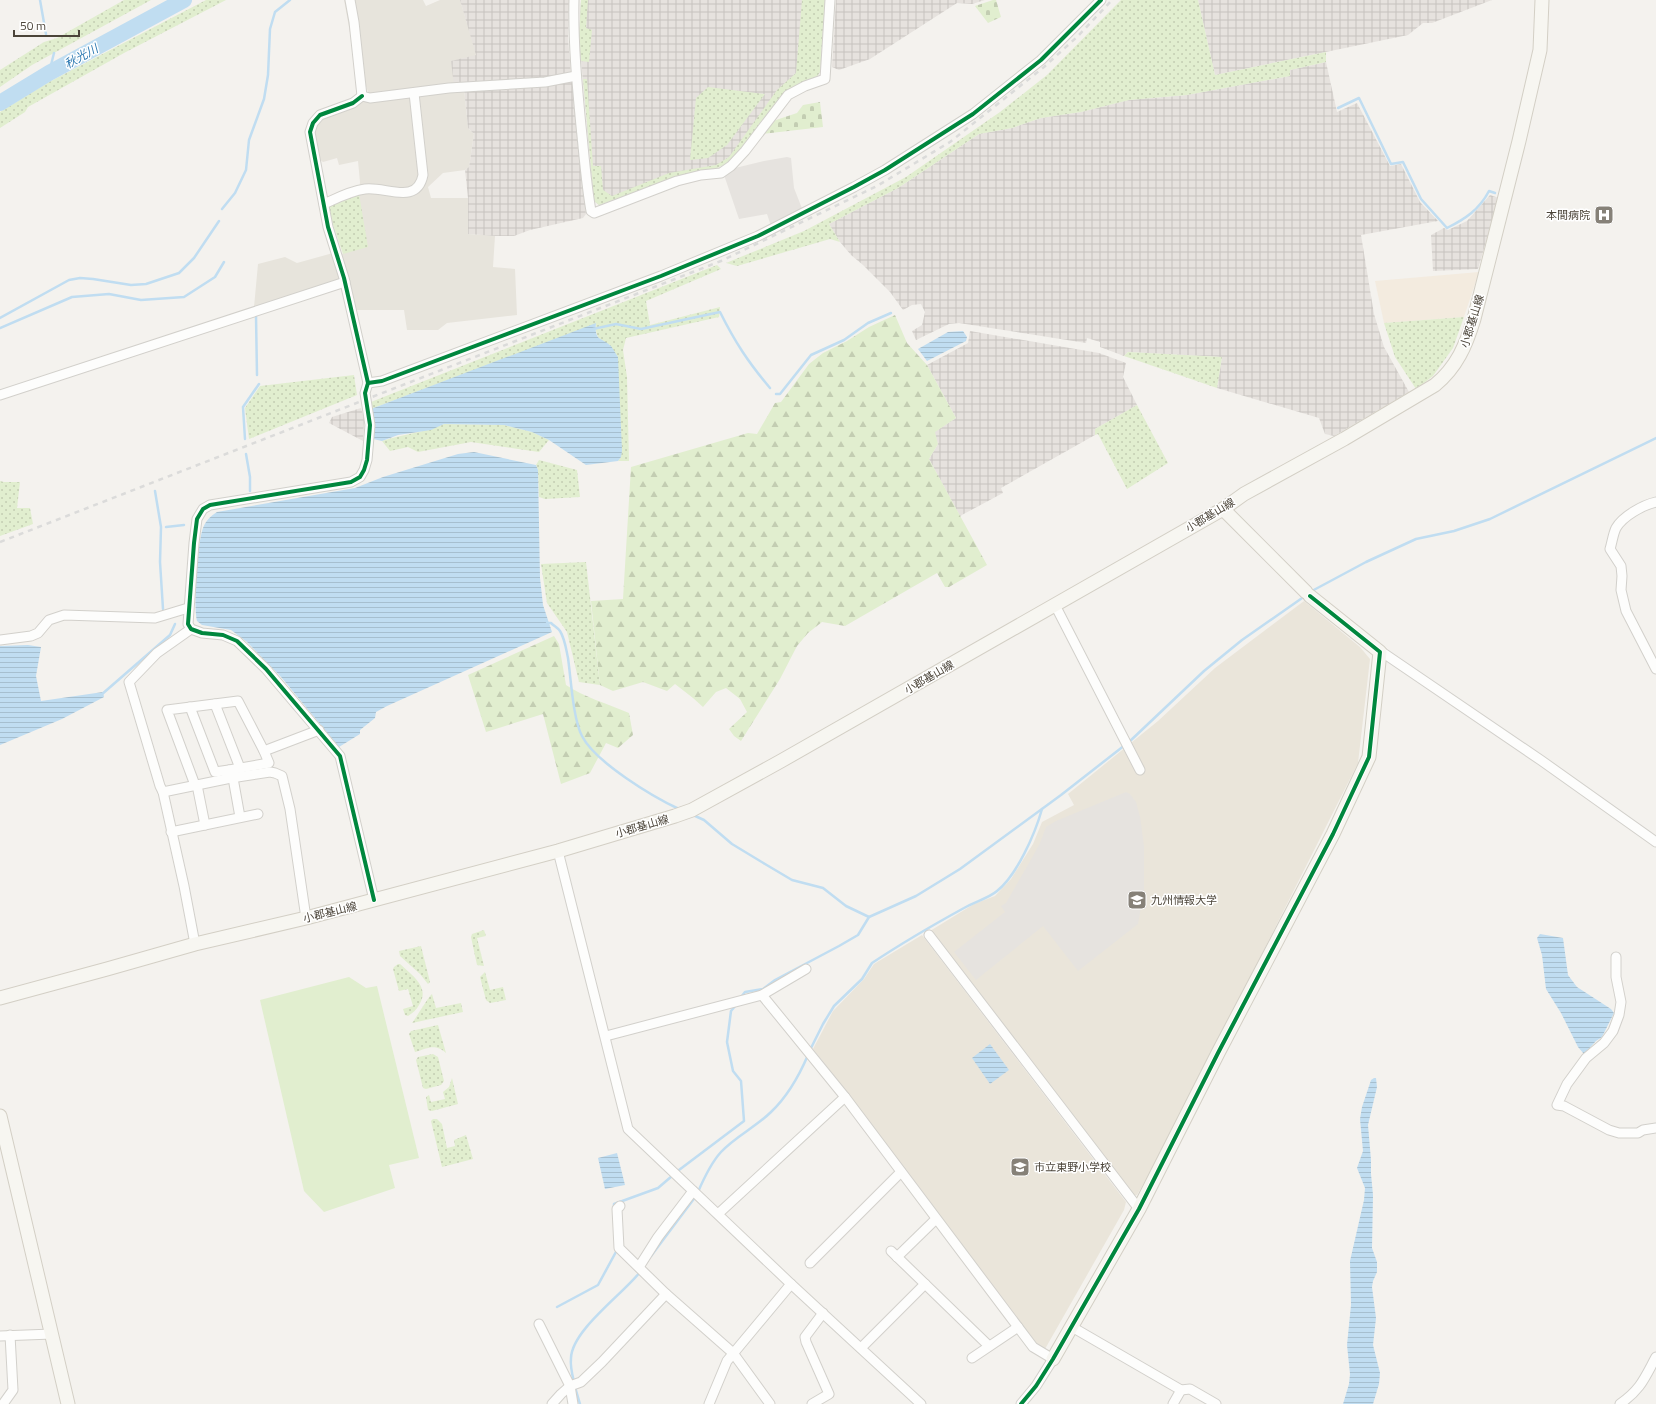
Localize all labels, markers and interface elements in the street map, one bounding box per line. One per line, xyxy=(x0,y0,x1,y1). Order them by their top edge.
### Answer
scale bar xyxy=(14,12,79,38)
text: 50 m xyxy=(20,16,46,35)
water label: 秋光川 xyxy=(61,38,103,73)
hospital icon: 本間病院 xyxy=(1593,204,1615,226)
place label: 本間病院 xyxy=(1546,207,1590,223)
street label: 小郡基山線 xyxy=(1456,292,1488,350)
street label: 小郡基山線 xyxy=(1182,494,1238,536)
street label: 小郡基山線 xyxy=(901,656,957,698)
street label: 小郡基山線 xyxy=(613,811,671,841)
school or university icon: 九州情報大学 xyxy=(1126,889,1148,911)
place label: 九州情報大学 xyxy=(1151,892,1217,908)
street label: 小郡基山線 xyxy=(301,898,359,926)
school or university icon: 市立東野小学校 xyxy=(1009,1156,1031,1178)
place label: 市立東野小学校 xyxy=(1034,1159,1111,1175)

